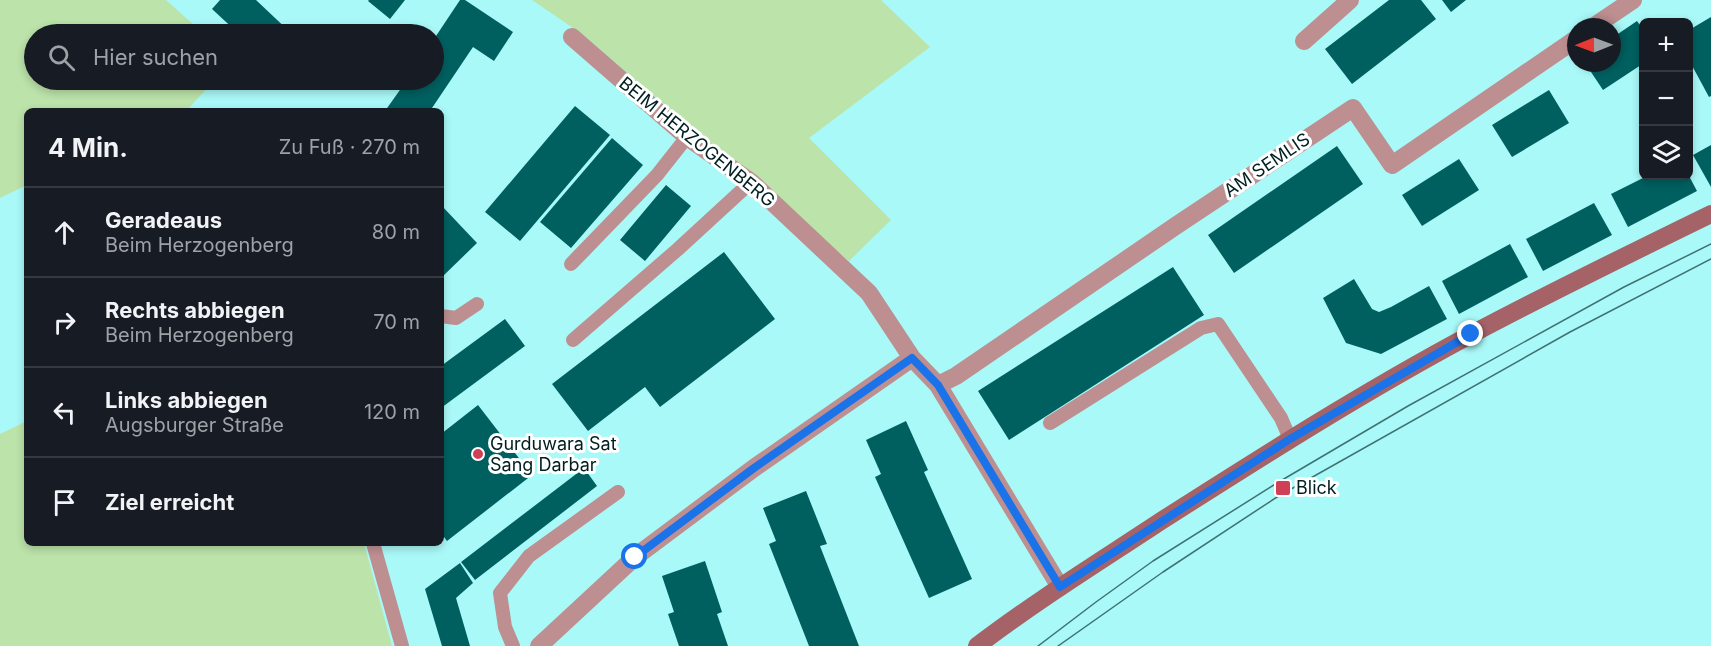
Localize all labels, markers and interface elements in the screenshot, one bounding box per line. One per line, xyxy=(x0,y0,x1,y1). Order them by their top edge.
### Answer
north arrow xyxy=(1567,18,1621,72)
map controls xyxy=(1639,18,1693,180)
button: + xyxy=(1639,18,1693,72)
search box xyxy=(24,24,444,90)
icon: search xyxy=(45,41,78,74)
text: Hier suchen xyxy=(93,44,218,70)
street label: BEIM HERZOGENBERG xyxy=(615,72,779,211)
button: − xyxy=(1639,72,1693,126)
button: layers xyxy=(1639,126,1693,180)
street label: AM SEMLIS xyxy=(1220,128,1314,201)
text: 4 Min. xyxy=(48,132,128,163)
text: Zu Fuß · 270 m xyxy=(279,135,420,159)
text: Geradeaus xyxy=(105,207,222,233)
icon: ahead xyxy=(48,216,81,249)
text: 80 m xyxy=(372,220,420,244)
text: Beim Herzogenberg xyxy=(105,233,294,257)
text: Rechts abbiegen xyxy=(105,297,285,323)
icon: right xyxy=(48,306,81,339)
text: 70 m xyxy=(373,310,420,334)
route end xyxy=(1457,320,1483,346)
text: Beim Herzogenberg xyxy=(105,323,294,347)
text: Links abbiegen xyxy=(105,387,268,413)
icon: left xyxy=(48,396,81,429)
text: 120 m xyxy=(364,400,420,424)
text: Augsburger Straße xyxy=(105,413,284,437)
place label: Gurduwara Sat Sang Darbar xyxy=(490,433,617,475)
marker: Gurduwara Sat Sang Darbar xyxy=(471,447,485,461)
place label: Blick xyxy=(1296,477,1337,498)
marker: Blick xyxy=(1274,479,1292,497)
icon: arrive xyxy=(48,486,81,519)
text: Ziel erreicht xyxy=(105,489,234,515)
route start xyxy=(621,543,647,569)

